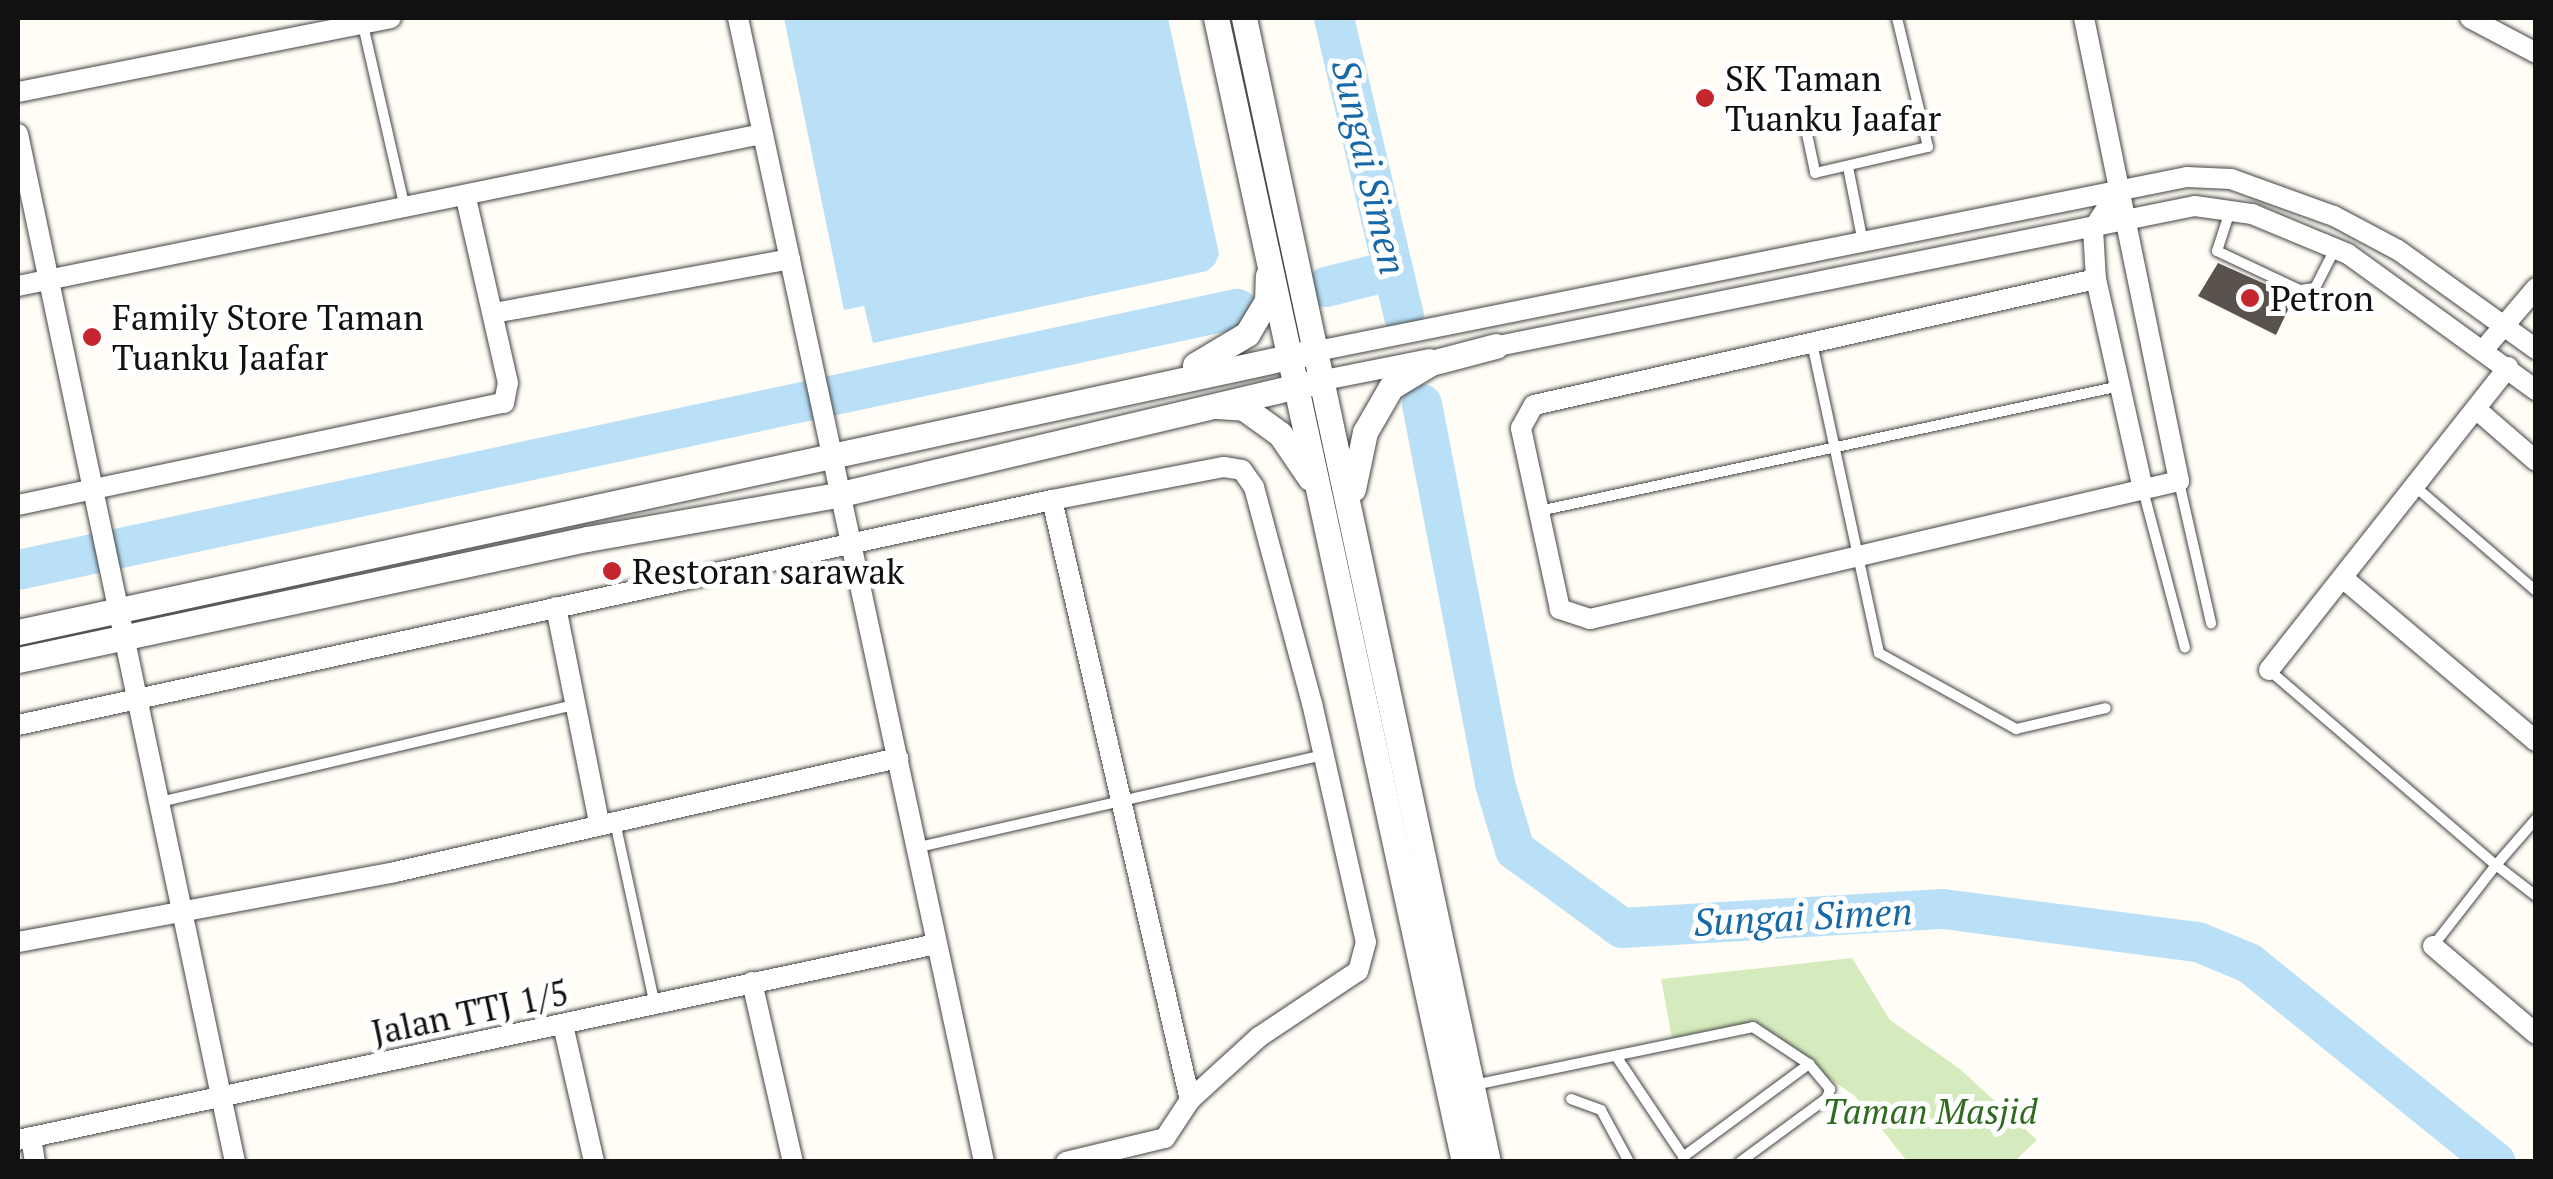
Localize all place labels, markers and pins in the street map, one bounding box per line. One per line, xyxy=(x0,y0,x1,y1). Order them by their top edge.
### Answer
place label: SK Taman Tuanku Jaafar xyxy=(1725,57,1941,139)
marker: SK Taman Tuanku Jaafar xyxy=(1694,87,1716,109)
place label: Petron xyxy=(2270,277,2374,319)
marker: Petron xyxy=(2239,287,2261,309)
place label: Family Store Taman Tuanku Jaafar xyxy=(112,296,424,378)
marker: Family Store Taman Tuanku Jaafar xyxy=(81,326,103,348)
place label: Restoran sarawak xyxy=(632,550,904,592)
marker: Restoran sarawak xyxy=(601,560,623,582)

